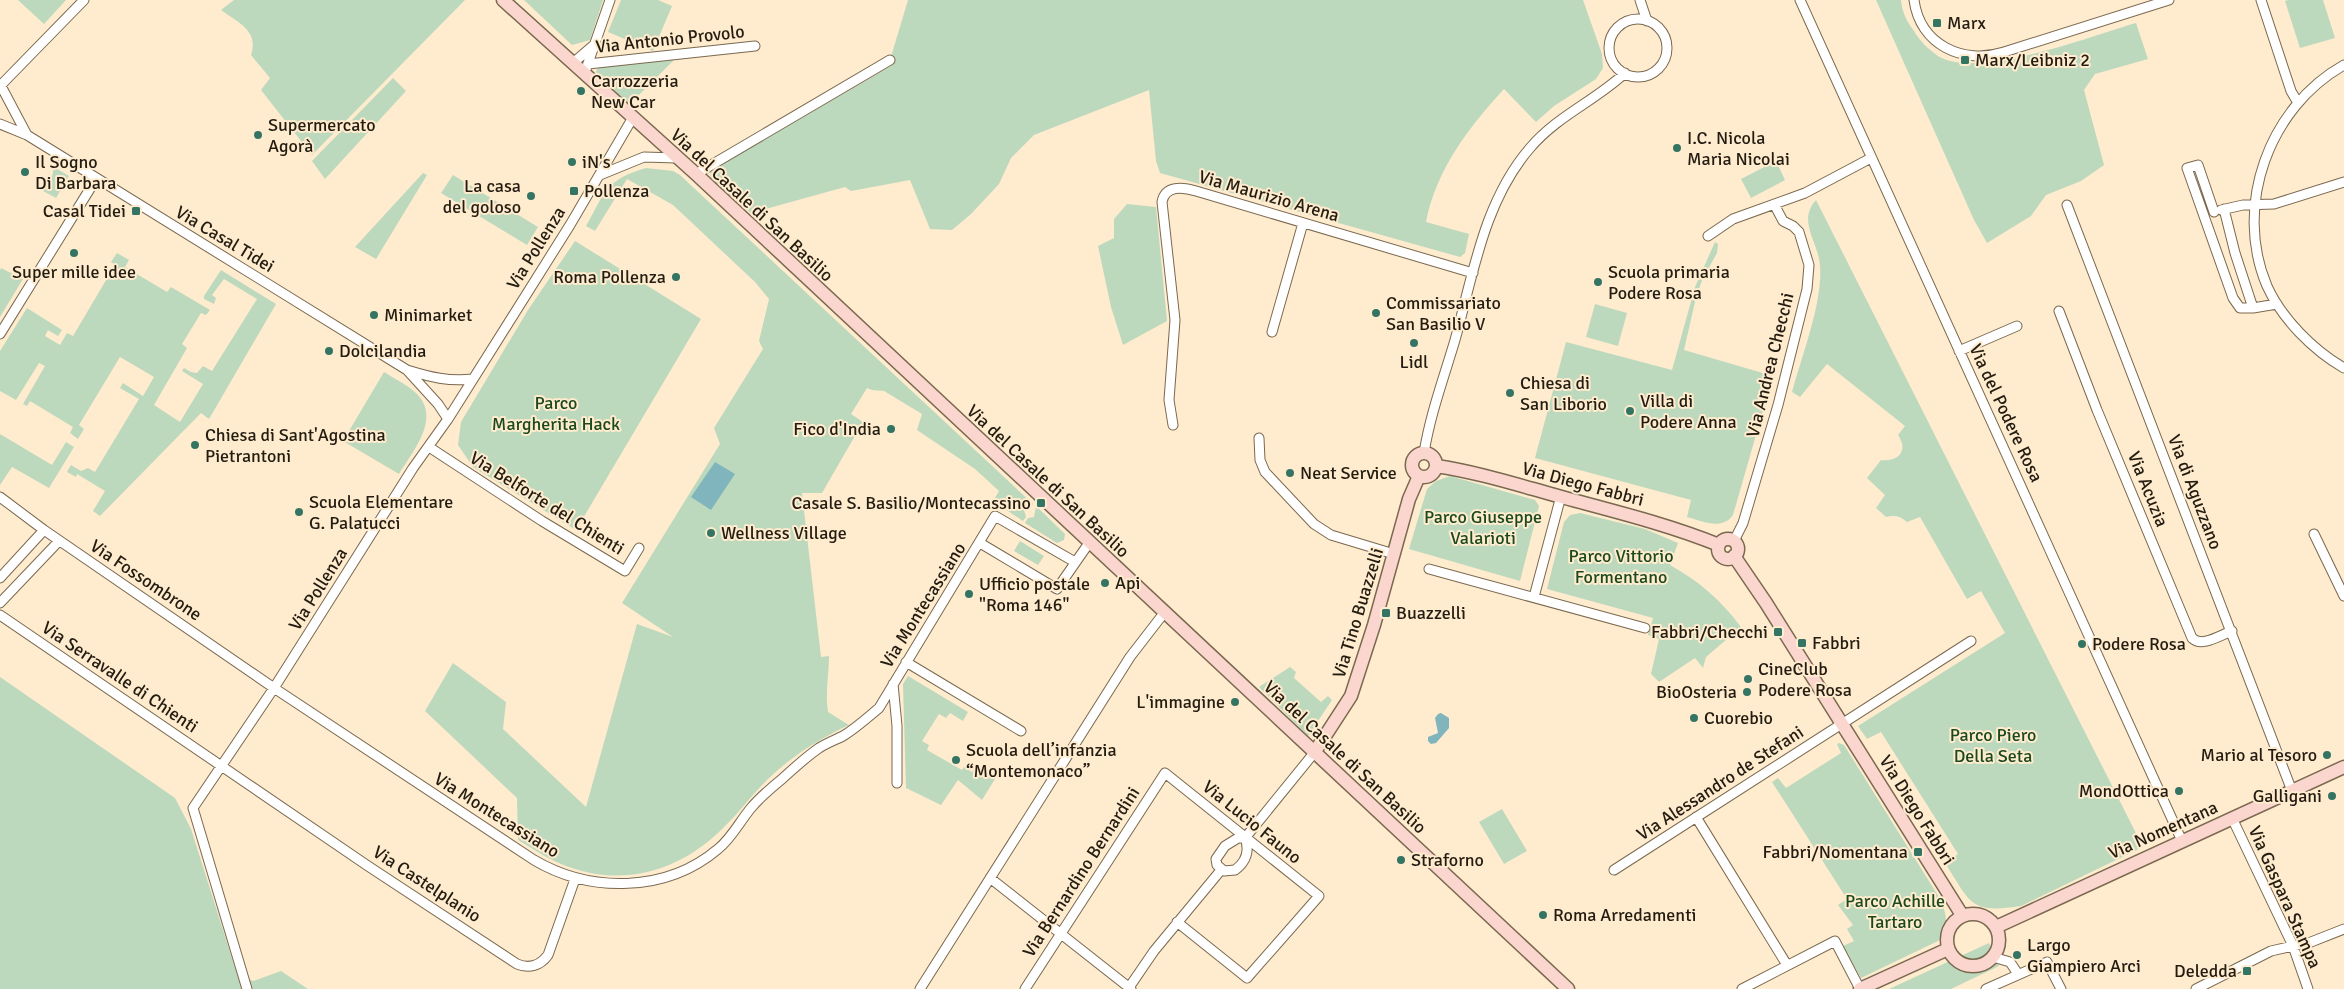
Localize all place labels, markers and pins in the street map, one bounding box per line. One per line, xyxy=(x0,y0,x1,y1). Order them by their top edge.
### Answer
place label: Marx xyxy=(1947,12,1986,34)
marker: Marx xyxy=(1931,17,1943,29)
place label: Marx/Leibniz 2 xyxy=(1975,49,2090,71)
marker: Marx/Leibniz 2 xyxy=(1959,54,1971,66)
place label: Carrozzeria New Car xyxy=(591,70,679,113)
marker: Carrozzeria New Car xyxy=(575,85,587,97)
place label: Supermercato Agorà xyxy=(268,114,376,157)
place label: I.C. Nicola Maria Nicolai xyxy=(1687,127,1790,170)
marker: Supermercato Agorà xyxy=(252,129,264,141)
marker: I.C. Nicola Maria Nicolai xyxy=(1671,142,1683,154)
place label: Il Sogno Di Barbara xyxy=(35,151,116,194)
place label: iN's xyxy=(582,151,611,173)
marker: iN's xyxy=(566,156,578,168)
marker: Il Sogno Di Barbara xyxy=(19,166,31,178)
place label: La casa del goloso xyxy=(443,175,521,218)
place label: Pollenza xyxy=(584,180,649,202)
marker: Pollenza xyxy=(568,185,580,197)
marker: La casa del goloso xyxy=(525,190,537,202)
place label: Casal Tidei xyxy=(43,200,126,222)
marker: Casal Tidei xyxy=(130,205,142,217)
marker: Super mille idee xyxy=(68,247,80,259)
place label: Super mille idee xyxy=(12,261,136,283)
place label: Scuola primaria Podere Rosa xyxy=(1608,261,1730,304)
place label: Roma Pollenza xyxy=(553,266,666,288)
marker: Roma Pollenza xyxy=(670,271,682,283)
marker: Scuola primaria Podere Rosa xyxy=(1592,276,1604,288)
place label: Commissariato San Basilio V xyxy=(1386,292,1501,335)
place label: Minimarket xyxy=(384,304,472,326)
marker: Commissariato San Basilio V xyxy=(1370,307,1382,319)
marker: Minimarket xyxy=(368,309,380,321)
marker: Lidl xyxy=(1408,337,1420,349)
place label: Dolcilandia xyxy=(339,340,426,362)
marker: Dolcilandia xyxy=(323,345,335,357)
place label: Lidl xyxy=(1400,351,1428,373)
place label: Chiesa di San Liborio xyxy=(1520,372,1607,415)
marker: Chiesa di San Liborio xyxy=(1504,387,1516,399)
place label: Villa di Podere Anna xyxy=(1640,390,1737,433)
marker: Villa di Podere Anna xyxy=(1624,405,1636,417)
place label: Fico d'India xyxy=(793,418,881,440)
marker: Fico d'India xyxy=(885,423,897,435)
place label: Chiesa di Sant'Agostina Pietrantoni xyxy=(205,424,386,467)
marker: Chiesa di Sant'Agostina Pietrantoni xyxy=(189,439,201,451)
place label: Neat Service xyxy=(1300,462,1397,484)
marker: Neat Service xyxy=(1284,467,1296,479)
place label: Scuola Elementare G. Palatucci xyxy=(309,491,453,534)
place label: Casale S. Basilio/Montecassino xyxy=(792,492,1031,514)
marker: Casale S. Basilio/Montecassino xyxy=(1035,497,1047,509)
marker: Scuola Elementare G. Palatucci xyxy=(293,506,305,518)
place label: Wellness Village xyxy=(721,522,847,544)
marker: Wellness Village xyxy=(705,527,717,539)
place label: Api xyxy=(1115,572,1140,594)
place label: Ufficio postale "Roma 146" xyxy=(979,573,1090,616)
marker: Api xyxy=(1099,577,1111,589)
marker: Ufficio postale "Roma 146" xyxy=(963,588,975,600)
place label: Buazzelli xyxy=(1396,602,1466,624)
marker: Buazzelli xyxy=(1380,607,1392,619)
place label: Fabbri/Checchi xyxy=(1651,621,1768,643)
marker: Fabbri/Checchi xyxy=(1772,626,1784,638)
place label: Fabbri xyxy=(1812,632,1861,654)
place label: Podere Rosa xyxy=(2092,633,2186,655)
marker: Fabbri xyxy=(1796,637,1808,649)
marker: Podere Rosa xyxy=(2076,638,2088,650)
place label: CineClub Podere Rosa xyxy=(1758,658,1852,701)
marker: CineClub Podere Rosa xyxy=(1742,673,1754,685)
place label: BioOsteria xyxy=(1656,681,1737,703)
marker: BioOsteria xyxy=(1741,686,1753,698)
place label: L'immagine xyxy=(1136,691,1225,713)
marker: L'immagine xyxy=(1229,696,1241,708)
place label: Cuorebio xyxy=(1704,707,1773,729)
marker: Cuorebio xyxy=(1688,712,1700,724)
place label: Scuola dell’infanzia “Montemonaco” xyxy=(966,739,1117,782)
place label: Mario al Tesoro xyxy=(2201,744,2317,766)
marker: Mario al Tesoro xyxy=(2321,749,2333,761)
marker: Scuola dell’infanzia “Montemonaco” xyxy=(950,754,962,766)
place label: MondOttica xyxy=(2079,780,2169,802)
marker: MondOttica xyxy=(2173,785,2185,797)
place label: Galligani xyxy=(2253,785,2322,807)
marker: Galligani xyxy=(2326,790,2338,802)
place label: Fabbri/Nomentana xyxy=(1763,841,1908,863)
marker: Fabbri/Nomentana xyxy=(1912,846,1924,858)
place label: Straforno xyxy=(1411,849,1484,871)
marker: Straforno xyxy=(1395,854,1407,866)
place label: Roma Arredamenti xyxy=(1553,904,1696,926)
marker: Roma Arredamenti xyxy=(1537,909,1549,921)
place label: Largo Giampiero Arci xyxy=(2027,934,2141,977)
marker: Largo Giampiero Arci xyxy=(2011,949,2023,961)
place label: Deledda xyxy=(2174,960,2237,982)
marker: Deledda xyxy=(2241,965,2253,977)

